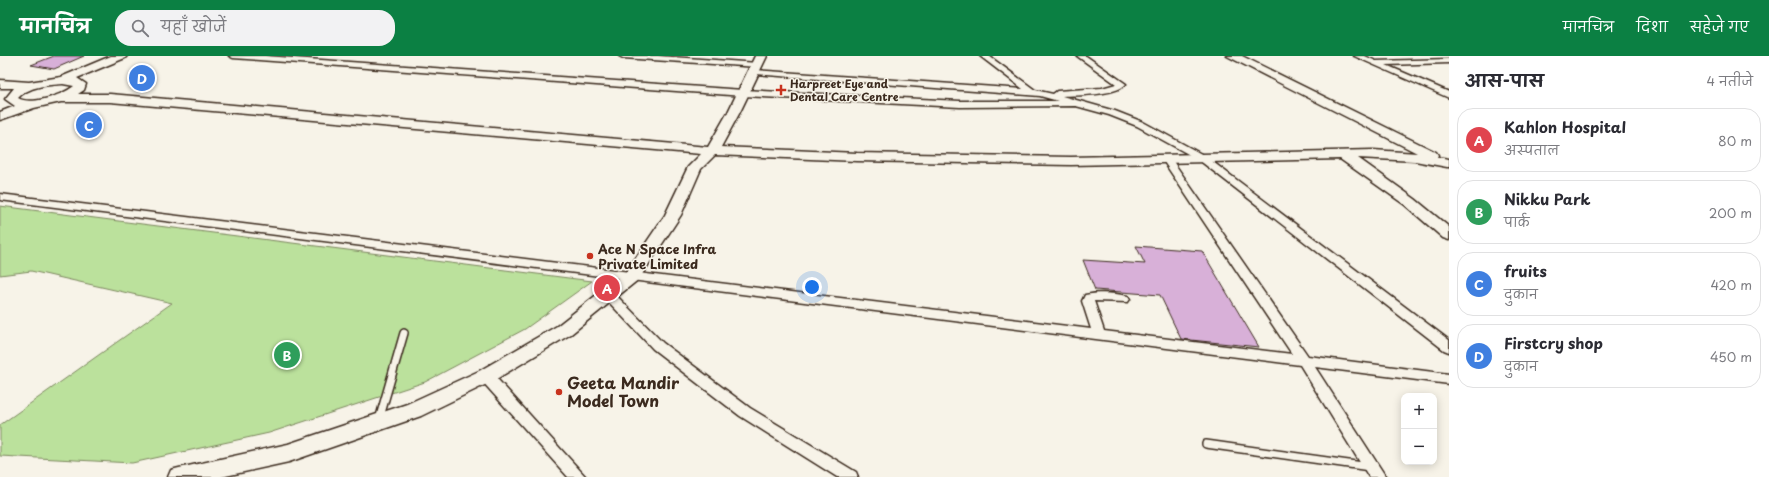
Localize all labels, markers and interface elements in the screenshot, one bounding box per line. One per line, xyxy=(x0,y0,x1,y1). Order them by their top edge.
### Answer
search box xyxy=(115,10,395,46)
text: मानचित्र xyxy=(20,11,91,39)
text: यहाँ खोजें xyxy=(161,14,226,37)
text: मानचित्र xyxy=(1563,16,1614,37)
text: दिशा xyxy=(1636,16,1668,37)
text: सहेजे गए xyxy=(1690,16,1749,37)
icon: search xyxy=(129,17,151,39)
pin: D xyxy=(129,63,155,93)
text: आस-पास xyxy=(1465,67,1544,93)
text: 4 नतीजे xyxy=(1706,71,1753,90)
place label: Harpreet Eye and Dental Care Centre xyxy=(790,75,899,105)
marker: Harpreet Eye and Dental Care Centre xyxy=(775,84,787,96)
pin: C xyxy=(76,110,102,140)
text: Kahlon Hospital xyxy=(1504,115,1626,138)
text: A xyxy=(1474,131,1484,150)
text: 80 m xyxy=(1718,131,1752,150)
text: अस्पताल xyxy=(1504,140,1559,159)
text: Nikku Park xyxy=(1504,187,1591,210)
text: B xyxy=(1475,203,1483,222)
text: 200 m xyxy=(1709,203,1752,222)
text: पार्क xyxy=(1504,212,1530,231)
place label: Ace N Space Infra Private Limited xyxy=(597,239,716,273)
marker: Ace N Space Infra Private Limited xyxy=(585,251,595,261)
text: fruits xyxy=(1504,259,1547,282)
pin: A xyxy=(594,273,620,303)
text: C xyxy=(1474,275,1484,294)
text: 420 m xyxy=(1710,275,1752,294)
your location xyxy=(802,277,822,297)
text: दुकान xyxy=(1504,284,1538,303)
text: Firstcry shop xyxy=(1504,331,1603,354)
pin: B xyxy=(274,340,300,370)
text: D xyxy=(1474,347,1484,366)
text: 450 m xyxy=(1710,347,1752,366)
text: दुकान xyxy=(1504,356,1538,375)
place label: Geeta Mandir Model Town xyxy=(567,370,680,412)
marker: Geeta Mandir Model Town xyxy=(554,387,564,397)
map controls xyxy=(1401,393,1437,465)
button: + xyxy=(1401,393,1437,429)
button: − xyxy=(1401,429,1437,465)

